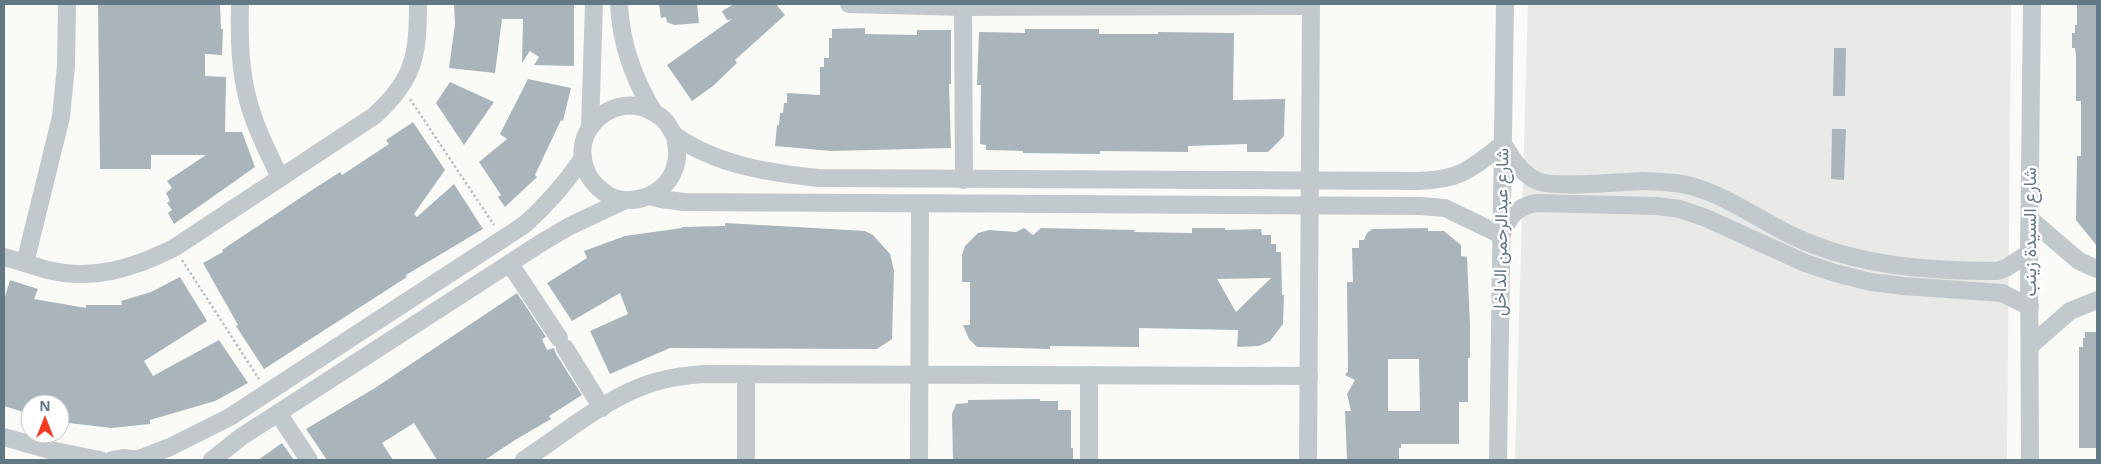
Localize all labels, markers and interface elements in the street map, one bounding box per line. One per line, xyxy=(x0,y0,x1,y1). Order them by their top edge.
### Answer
street label: شارع عبدالرحمن الداخل xyxy=(1487,148,1514,316)
street label: شارع السيدة زينب xyxy=(2017,167,2042,297)
north arrow xyxy=(20,394,70,444)
text: N xyxy=(39,396,51,415)

